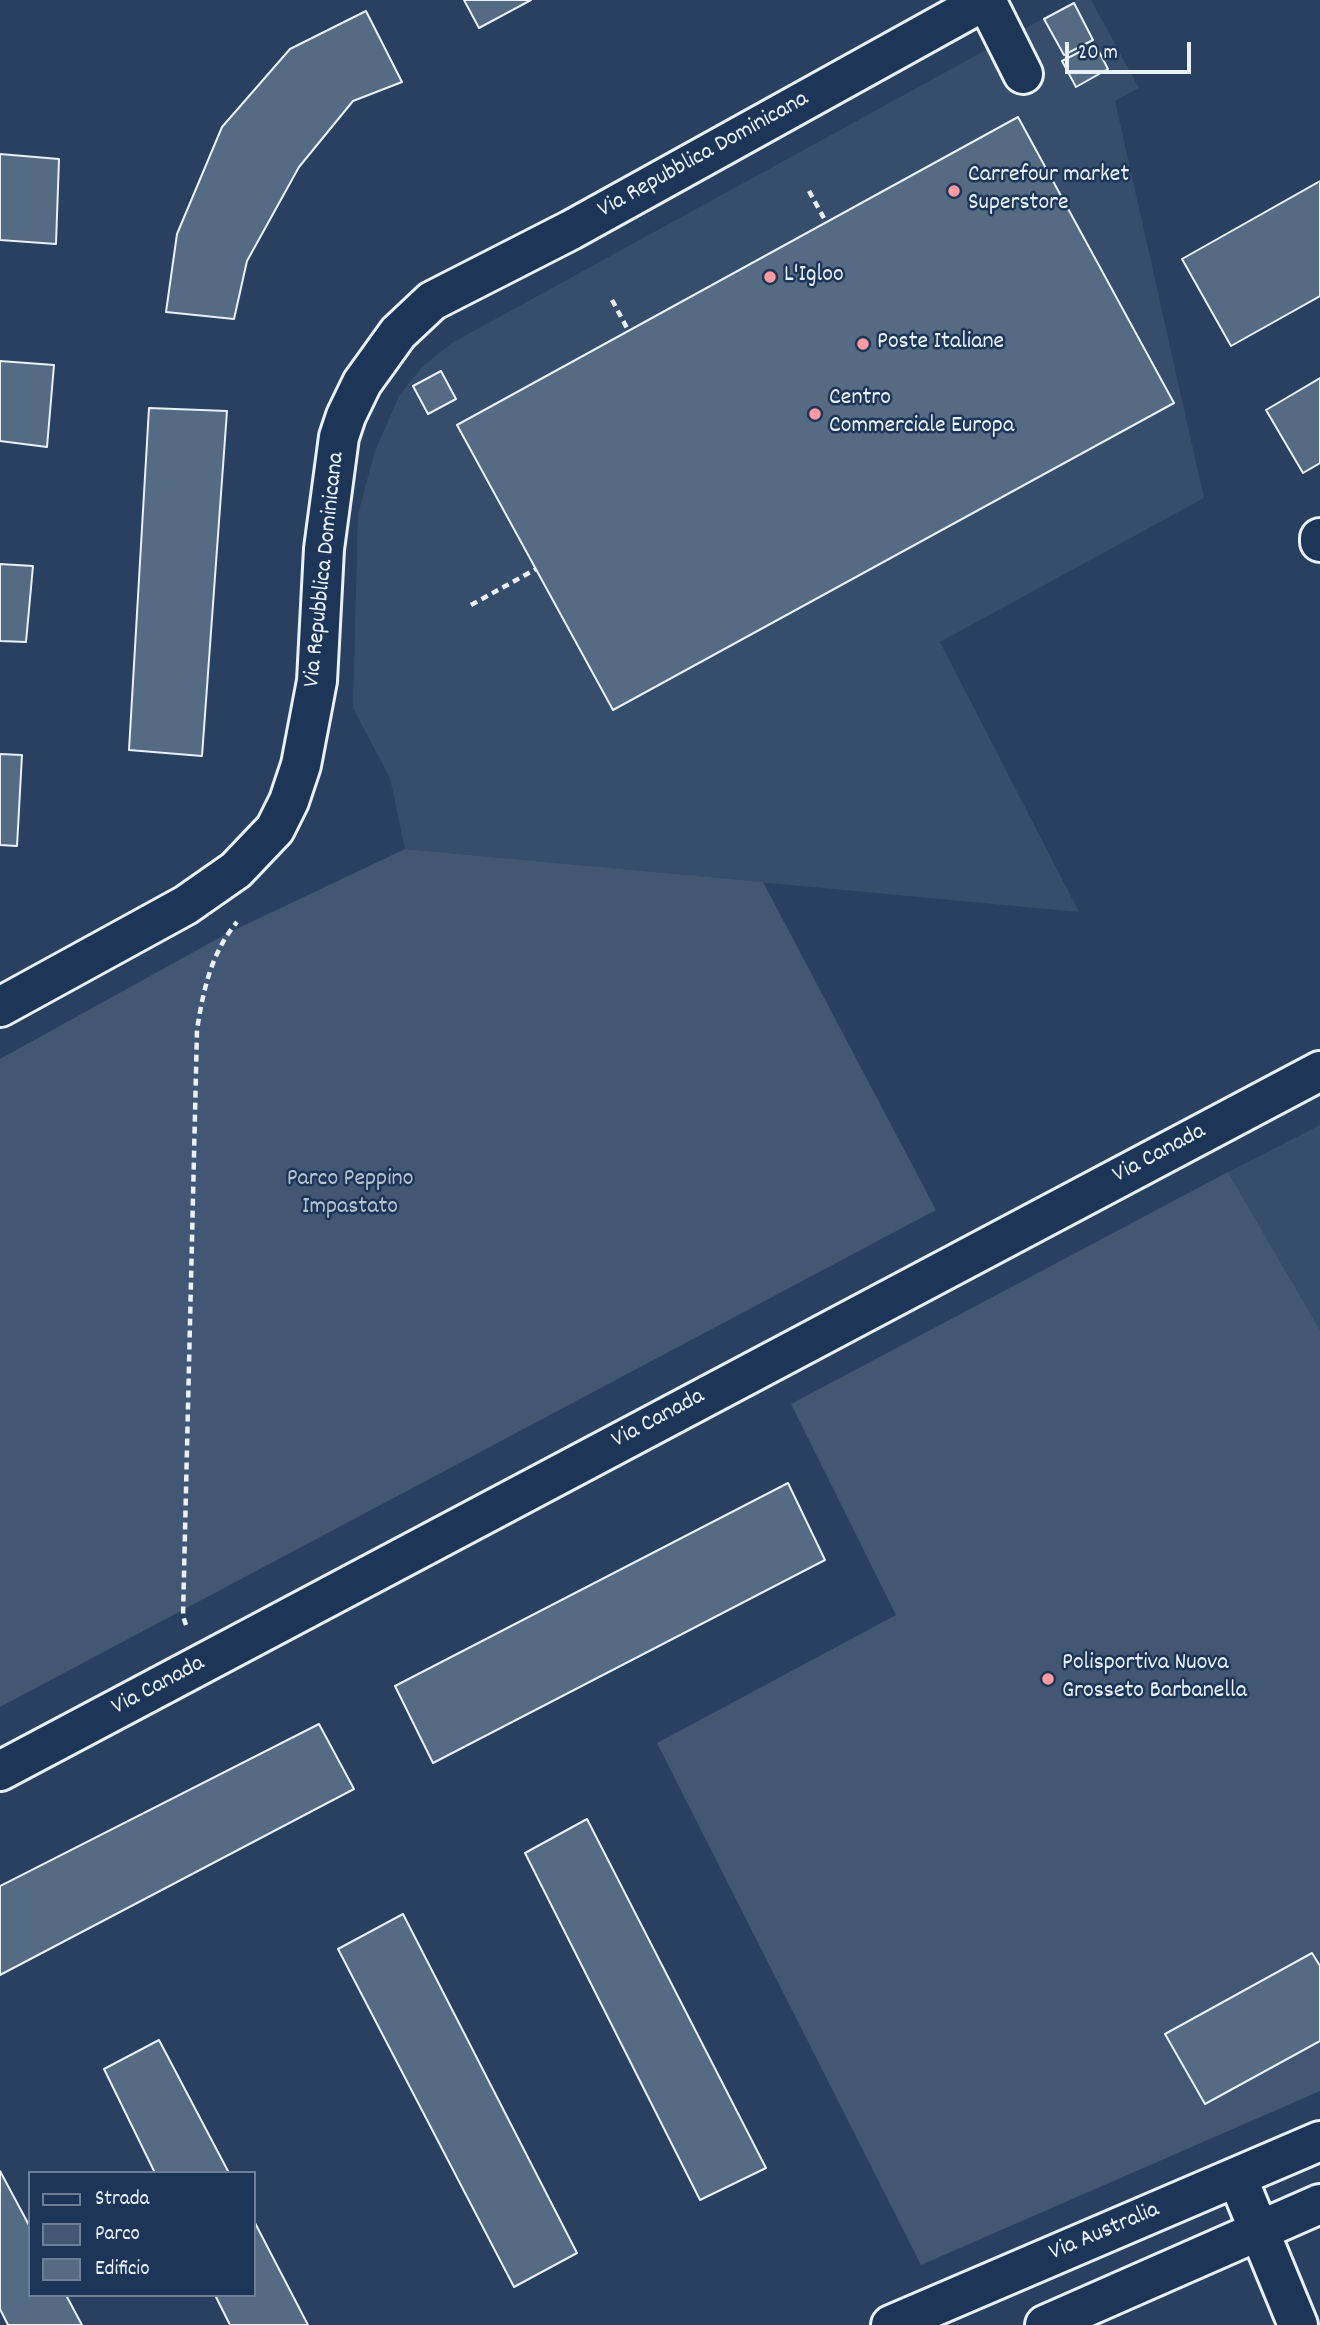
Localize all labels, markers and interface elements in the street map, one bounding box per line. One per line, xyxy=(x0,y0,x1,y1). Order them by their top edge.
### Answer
scale bar xyxy=(1068,28,1194,72)
text: 20 m xyxy=(1078,39,1118,69)
street label: Via Repubblica Dominicana xyxy=(594,86,814,226)
place label: Carrefour market Superstore xyxy=(968,163,1129,219)
marker: Carrefour market Superstore xyxy=(946,183,962,199)
place label: L'Igloo xyxy=(784,263,844,291)
marker: L'Igloo xyxy=(762,269,778,285)
place label: Poste Italiane xyxy=(877,330,1004,358)
marker: Poste Italiane xyxy=(855,336,871,352)
place label: Centro Commerciale Europa xyxy=(829,386,1014,442)
marker: Centro Commerciale Europa xyxy=(807,406,823,422)
street label: Via Repubblica Dominicana xyxy=(299,451,353,689)
street label: Via Canada xyxy=(1109,1119,1211,1191)
park label: Parco Peppino Impastato xyxy=(287,1167,413,1223)
street label: Via Canada xyxy=(608,1384,710,1456)
street label: Via Canada xyxy=(108,1651,210,1723)
place label: Polisportiva Nuova Grosseto Barbanella xyxy=(1062,1651,1247,1707)
marker: Polisportiva Nuova Grosseto Barbanella xyxy=(1040,1671,1056,1687)
legend xyxy=(28,2171,256,2297)
text: Strada xyxy=(95,2185,149,2215)
street label: Via Australia xyxy=(1046,2197,1164,2269)
text: Parco xyxy=(95,2220,140,2250)
text: Edificio xyxy=(95,2255,150,2285)

